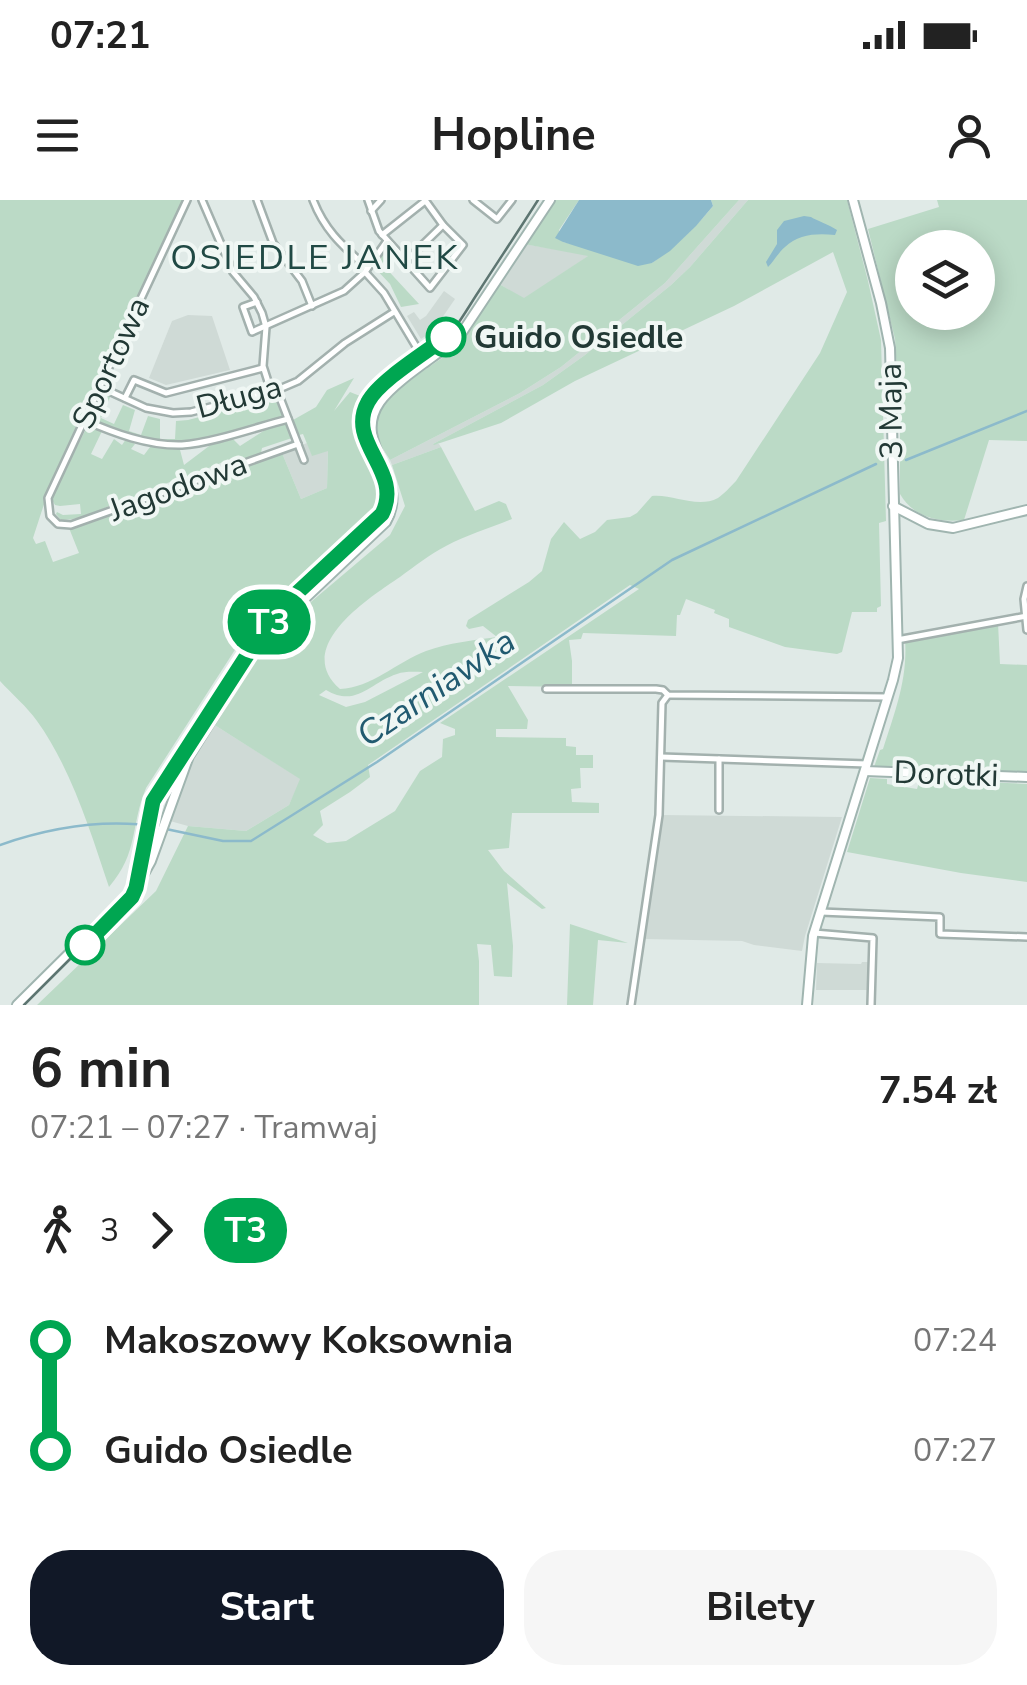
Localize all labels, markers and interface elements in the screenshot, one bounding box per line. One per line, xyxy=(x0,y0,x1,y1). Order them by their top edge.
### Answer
text: 07:21 xyxy=(50,10,151,61)
text: Hopline xyxy=(431,105,596,166)
icon: menu xyxy=(30,108,85,163)
icon: person xyxy=(942,108,997,163)
map controls xyxy=(895,230,995,330)
button: layers xyxy=(895,230,995,330)
district label: OSIEDLE JANEK xyxy=(170,234,460,281)
street label: Sportowa xyxy=(62,290,160,436)
place label: Guido Osiedle xyxy=(474,316,683,359)
marker: Guido Osiedle xyxy=(427,318,465,356)
street label: 3 Maja xyxy=(869,362,913,460)
street label: Długa xyxy=(191,365,287,429)
street label: Jagodowa xyxy=(102,442,253,532)
line badge: T3 xyxy=(224,590,314,654)
text: T3 xyxy=(248,599,290,646)
water label: Czarniawka xyxy=(348,618,524,758)
street label: Dorotki xyxy=(893,751,999,797)
unlabelled marker xyxy=(66,926,104,964)
text: 6 min xyxy=(30,1031,172,1106)
text: 7.54 zł xyxy=(879,1065,997,1116)
text: 07:21 – 07:27 · Tramwaj xyxy=(30,1106,378,1149)
icon: walk xyxy=(30,1203,85,1258)
icon: forward xyxy=(134,1203,189,1258)
text: T3 xyxy=(224,1207,267,1254)
text: 3 xyxy=(100,1209,119,1252)
text: Makoszowy Koksownia xyxy=(104,1315,513,1366)
text: 07:24 xyxy=(913,1319,997,1362)
text: Guido Osiedle xyxy=(104,1425,353,1476)
text: 07:27 xyxy=(913,1429,997,1472)
button: Start xyxy=(30,1550,504,1665)
button: Bilety xyxy=(524,1550,997,1665)

